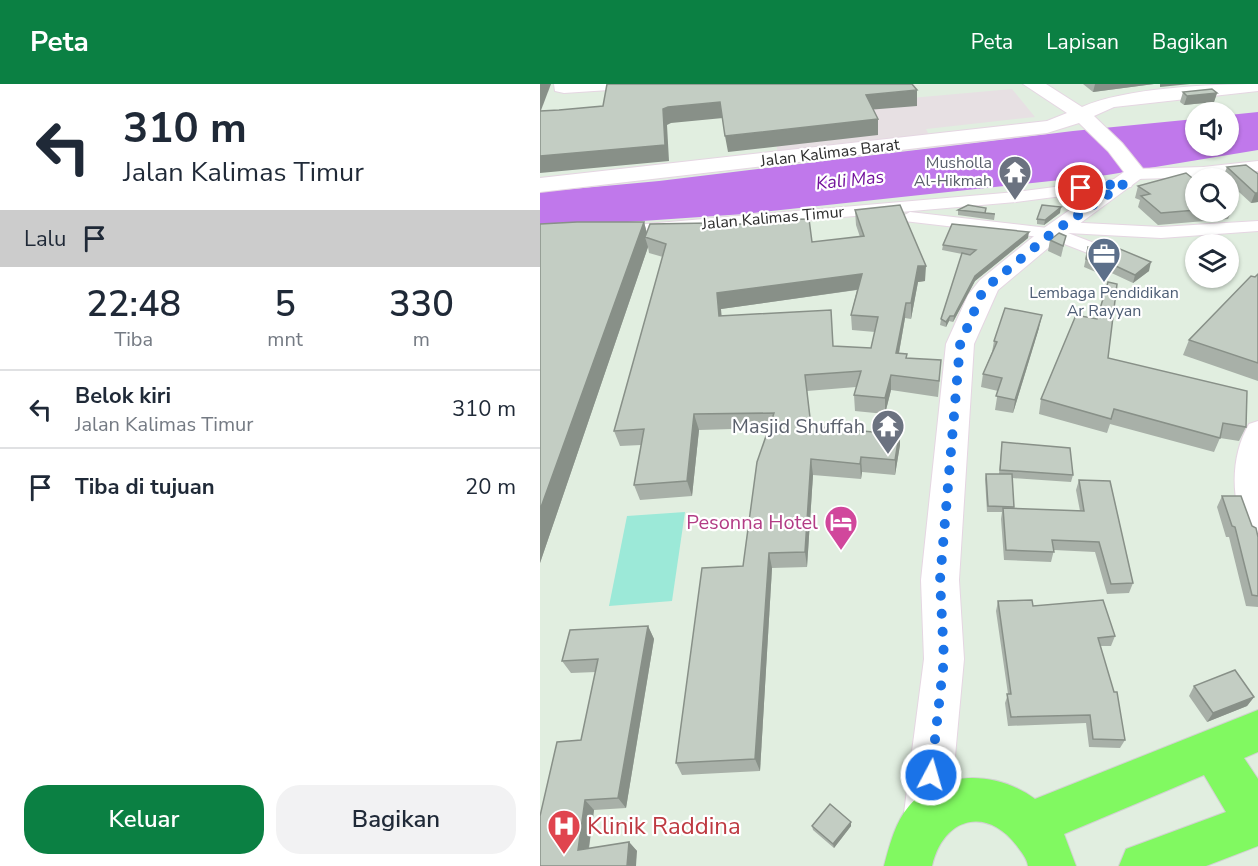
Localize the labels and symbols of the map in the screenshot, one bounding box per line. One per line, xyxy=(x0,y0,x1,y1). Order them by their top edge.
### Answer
street label: Jalan Kalimas Barat xyxy=(758,134,901,173)
place label: Musholla Al-Hikmah xyxy=(914,152,992,192)
temple icon: Musholla Al-Hikmah xyxy=(997,154,1033,201)
pin xyxy=(1055,162,1106,213)
water label: Kali Mas xyxy=(815,164,885,196)
street label: Jalan Kalimas Timur xyxy=(700,201,845,235)
office icon: Lembaga Pendidikan Ar Rayyan xyxy=(1086,236,1122,283)
place label: Lembaga Pendidikan Ar Rayyan xyxy=(1029,282,1179,322)
temple icon: Masjid Shuffah xyxy=(870,408,906,455)
place label: Masjid Shuffah xyxy=(732,413,865,440)
hotel icon: Pesonna Hotel xyxy=(823,504,859,551)
place label: Pesonna Hotel xyxy=(686,509,818,536)
position arrow xyxy=(899,743,963,807)
hospital icon: Klinik Raddina xyxy=(546,808,582,855)
place label: Klinik Raddina xyxy=(587,810,741,842)

